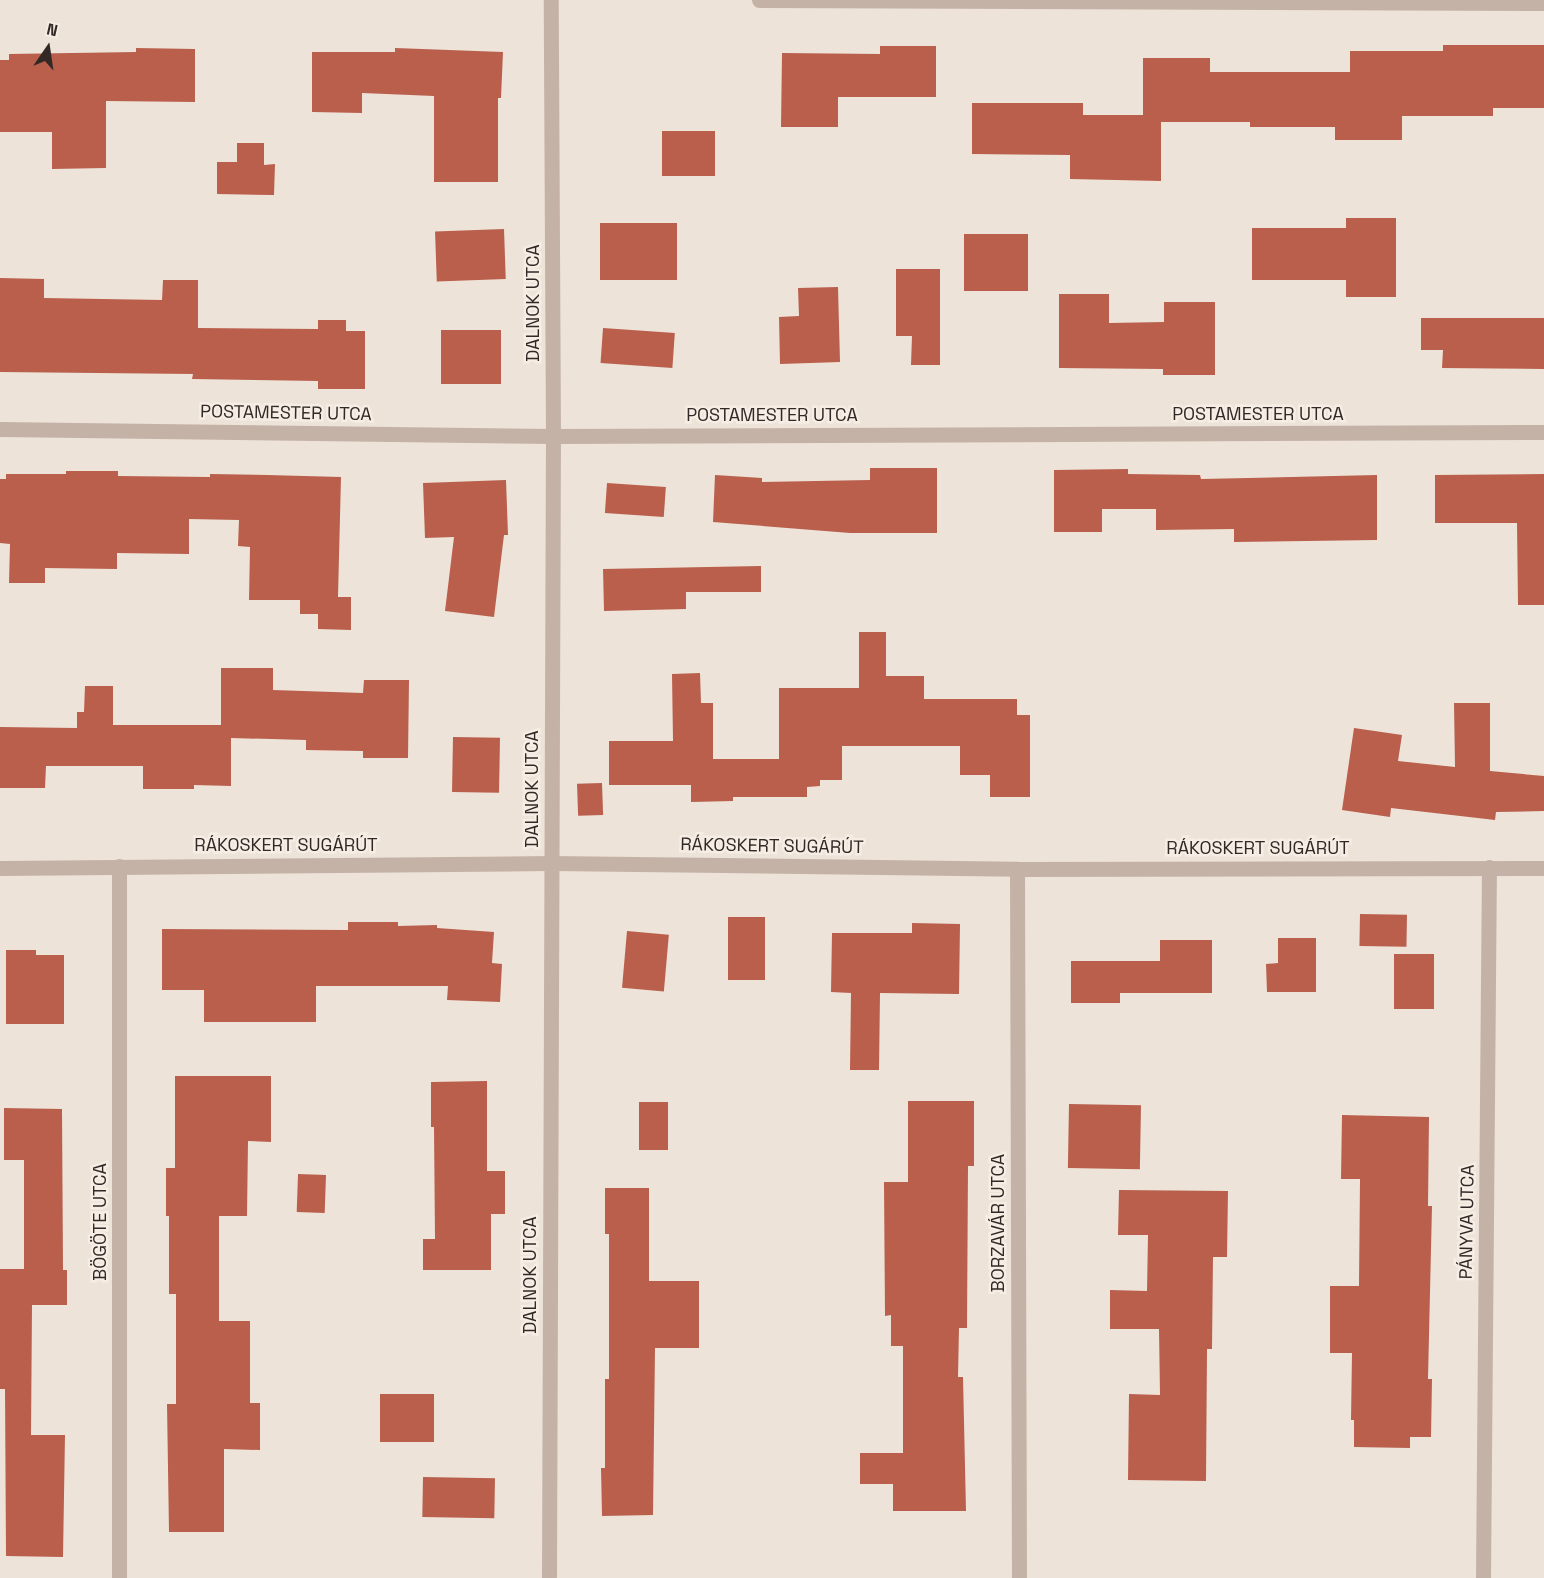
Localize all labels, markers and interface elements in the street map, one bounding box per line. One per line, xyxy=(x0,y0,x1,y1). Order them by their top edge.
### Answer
north arrow xyxy=(18,18,78,78)
text: N xyxy=(45,19,60,41)
street label: DALNOK UTCA xyxy=(522,244,544,362)
street label: POSTAMESTER UTCA xyxy=(200,401,372,425)
street label: POSTAMESTER UTCA xyxy=(1172,403,1344,425)
street label: POSTAMESTER UTCA xyxy=(686,404,858,426)
street label: DALNOK UTCA xyxy=(521,730,543,848)
street label: RÁKOSKERT SUGÁRÚT xyxy=(194,834,378,856)
street label: RÁKOSKERT SUGÁRÚT xyxy=(680,834,864,858)
street label: RÁKOSKERT SUGÁRÚT xyxy=(1166,837,1350,859)
street label: BORZAVÁR UTCA xyxy=(987,1154,1009,1292)
street label: BÖGÖTE UTCA xyxy=(89,1163,111,1281)
street label: PÁNYVA UTCA xyxy=(1455,1164,1479,1280)
street label: DALNOK UTCA xyxy=(519,1216,541,1334)

